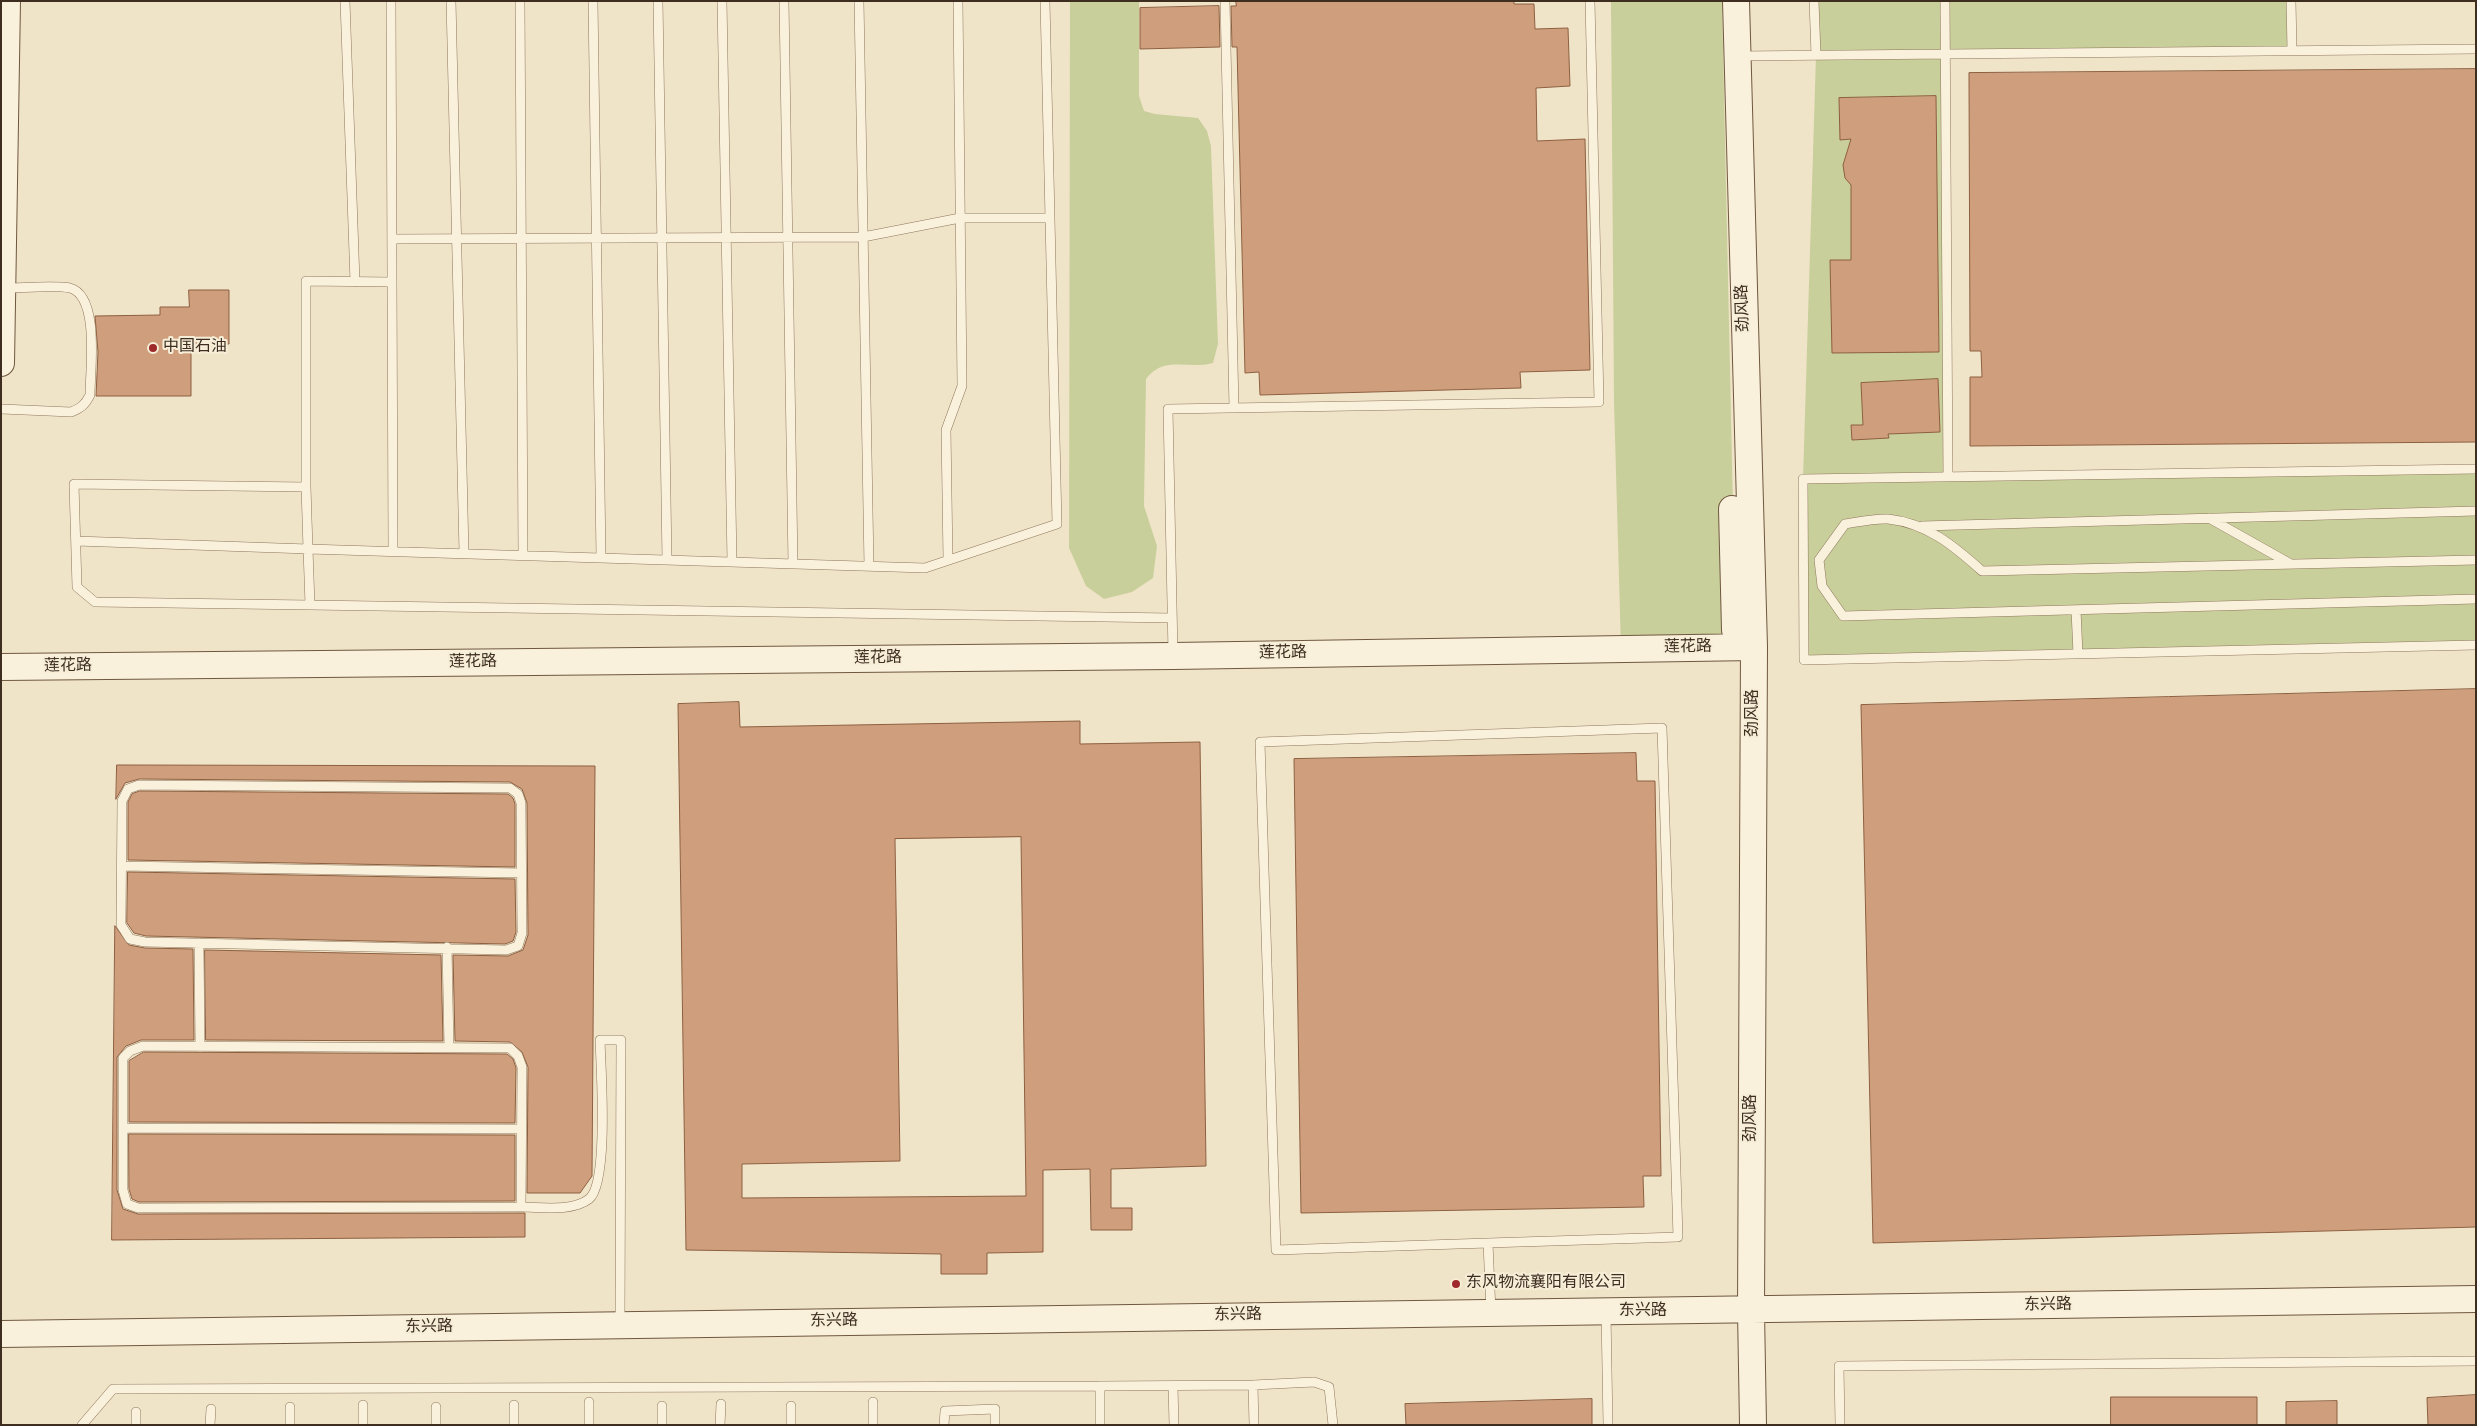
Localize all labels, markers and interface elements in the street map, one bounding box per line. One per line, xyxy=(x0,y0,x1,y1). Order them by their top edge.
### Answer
street label: 劲风路 xyxy=(1734,284,1754,332)
place label: 中国石油 xyxy=(163,338,227,358)
marker: 中国石油 xyxy=(147,342,159,354)
street label: 莲花路 xyxy=(1664,638,1712,658)
street label: 莲花路 xyxy=(1259,644,1307,664)
street label: 莲花路 xyxy=(854,649,902,669)
street label: 莲花路 xyxy=(449,653,497,673)
street label: 莲花路 xyxy=(44,657,92,677)
street label: 劲风路 xyxy=(1744,689,1764,737)
street label: 劲风路 xyxy=(1742,1094,1762,1142)
place label: 东风物流襄阳有限公司 xyxy=(1466,1274,1626,1294)
marker: 东风物流襄阳有限公司 xyxy=(1450,1278,1462,1290)
street label: 东兴路 xyxy=(2024,1296,2072,1316)
street label: 东兴路 xyxy=(1619,1302,1667,1322)
street label: 东兴路 xyxy=(1214,1306,1262,1326)
street label: 东兴路 xyxy=(810,1312,858,1332)
street label: 东兴路 xyxy=(405,1318,453,1338)

